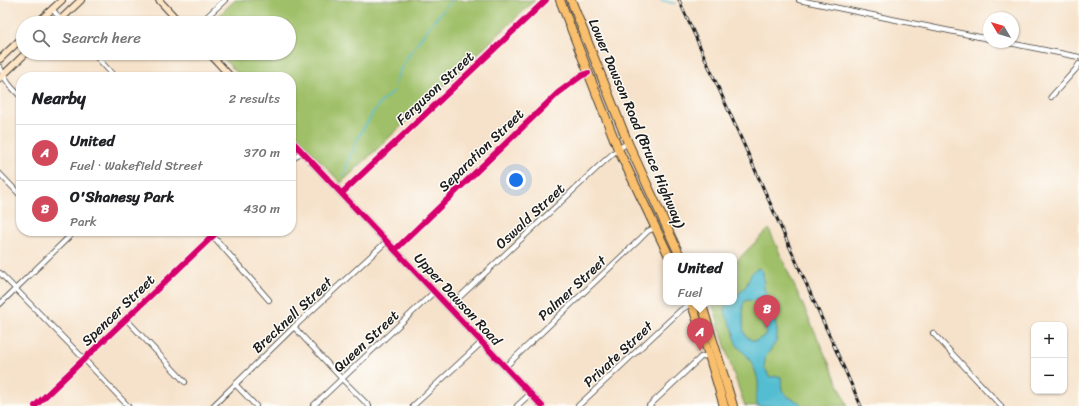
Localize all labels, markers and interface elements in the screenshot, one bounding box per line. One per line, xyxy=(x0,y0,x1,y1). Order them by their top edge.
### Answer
north arrow xyxy=(983,12,1019,48)
street label: Lower Dawson Road (Bruce Highway) xyxy=(581,15,692,233)
search box xyxy=(16,16,296,60)
text: Search here xyxy=(62,25,141,51)
icon: search xyxy=(30,27,52,49)
street label: Ferguson Street xyxy=(390,45,480,132)
text: Nearby xyxy=(32,83,86,113)
text: 2 results xyxy=(229,87,280,110)
street label: Separation Street xyxy=(432,103,530,198)
text: United xyxy=(70,128,114,154)
text: A xyxy=(41,141,49,164)
text: 370 m xyxy=(244,141,280,164)
text: Fuel · Wakefield Street xyxy=(70,154,202,177)
your location xyxy=(506,170,526,190)
street label: Oswald Street xyxy=(489,177,571,256)
text: O'Shanesy Park xyxy=(70,184,175,210)
text: B xyxy=(41,197,49,220)
text: 430 m xyxy=(243,197,280,220)
text: Park xyxy=(70,210,97,233)
street label: Upper Dawson Road xyxy=(407,247,509,353)
street label: Palmer Street xyxy=(532,249,614,327)
popup xyxy=(663,253,737,305)
text: United xyxy=(678,255,722,281)
street label: Spencer Street xyxy=(75,268,161,352)
street label: Brecknell Street xyxy=(246,270,340,360)
text: Fuel xyxy=(678,281,702,304)
pin: B xyxy=(754,295,780,328)
street label: Queen Street xyxy=(328,304,405,379)
street label: Private Street xyxy=(578,314,660,394)
pin: A xyxy=(687,318,713,351)
map controls xyxy=(1031,322,1067,394)
button: + xyxy=(1031,322,1067,358)
button: − xyxy=(1031,358,1067,394)

